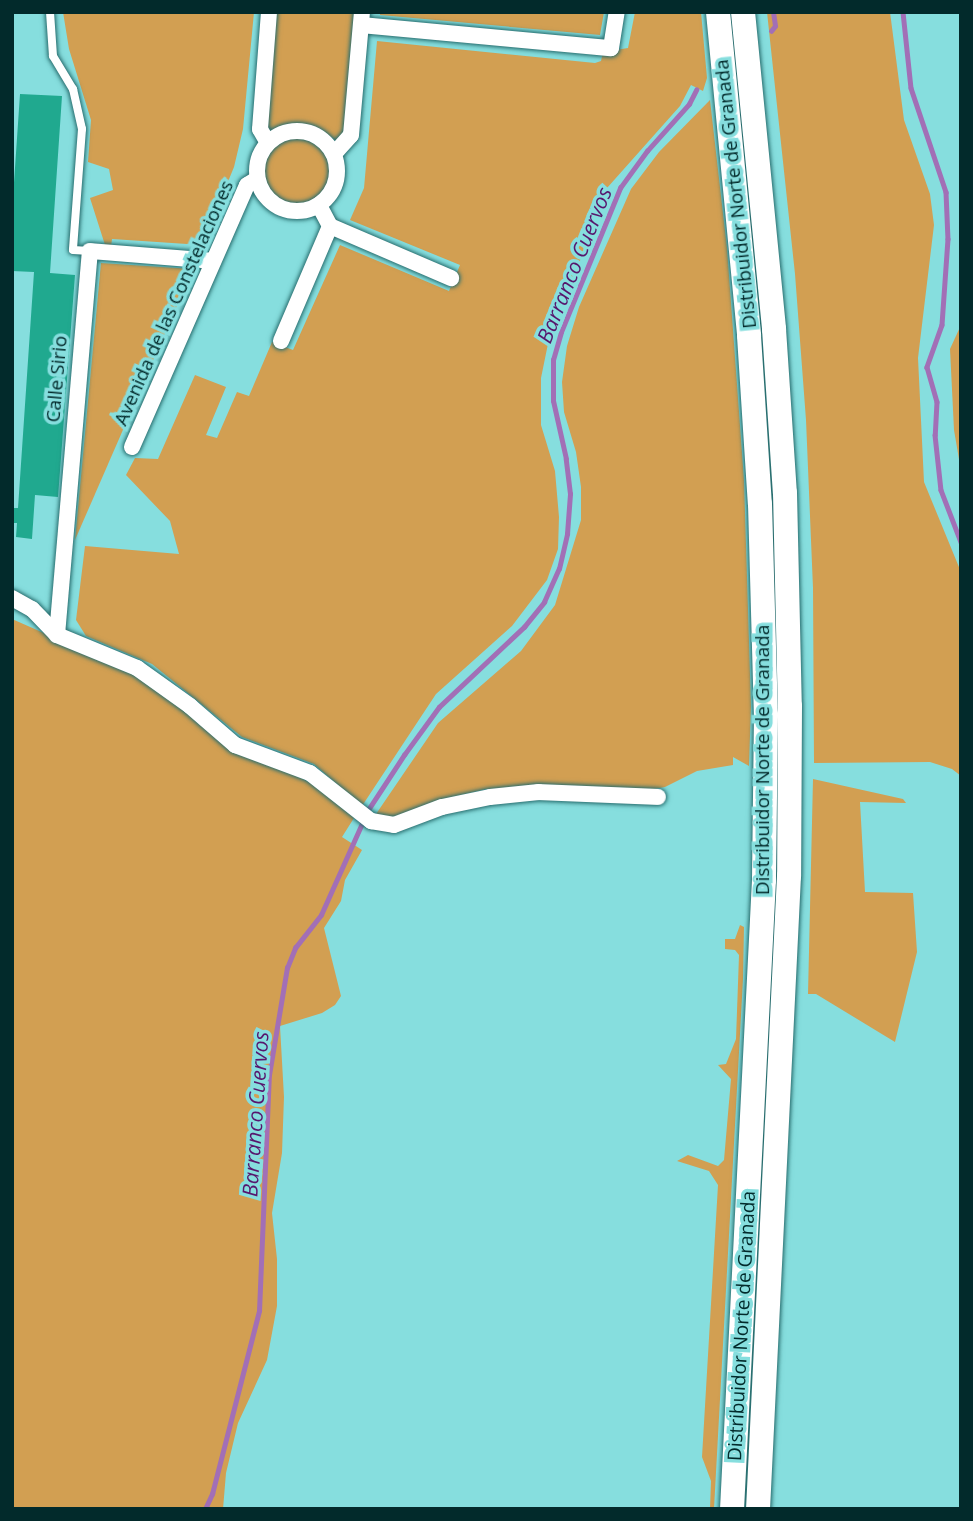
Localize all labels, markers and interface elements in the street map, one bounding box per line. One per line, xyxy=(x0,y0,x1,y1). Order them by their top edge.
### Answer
street label: Distribuidor Norte de Granada xyxy=(711,58,761,330)
street label: Avenida de las Constelaciones xyxy=(110,177,238,429)
water label: Barranco Cuervos xyxy=(531,184,617,346)
street label: Calle Sirio xyxy=(42,335,72,423)
street label: Distribuidor Norte de Granada xyxy=(752,625,774,895)
water label: Barranco Cuervos xyxy=(237,1031,273,1197)
street label: Distribuidor Norte de Granada xyxy=(724,1190,760,1462)

